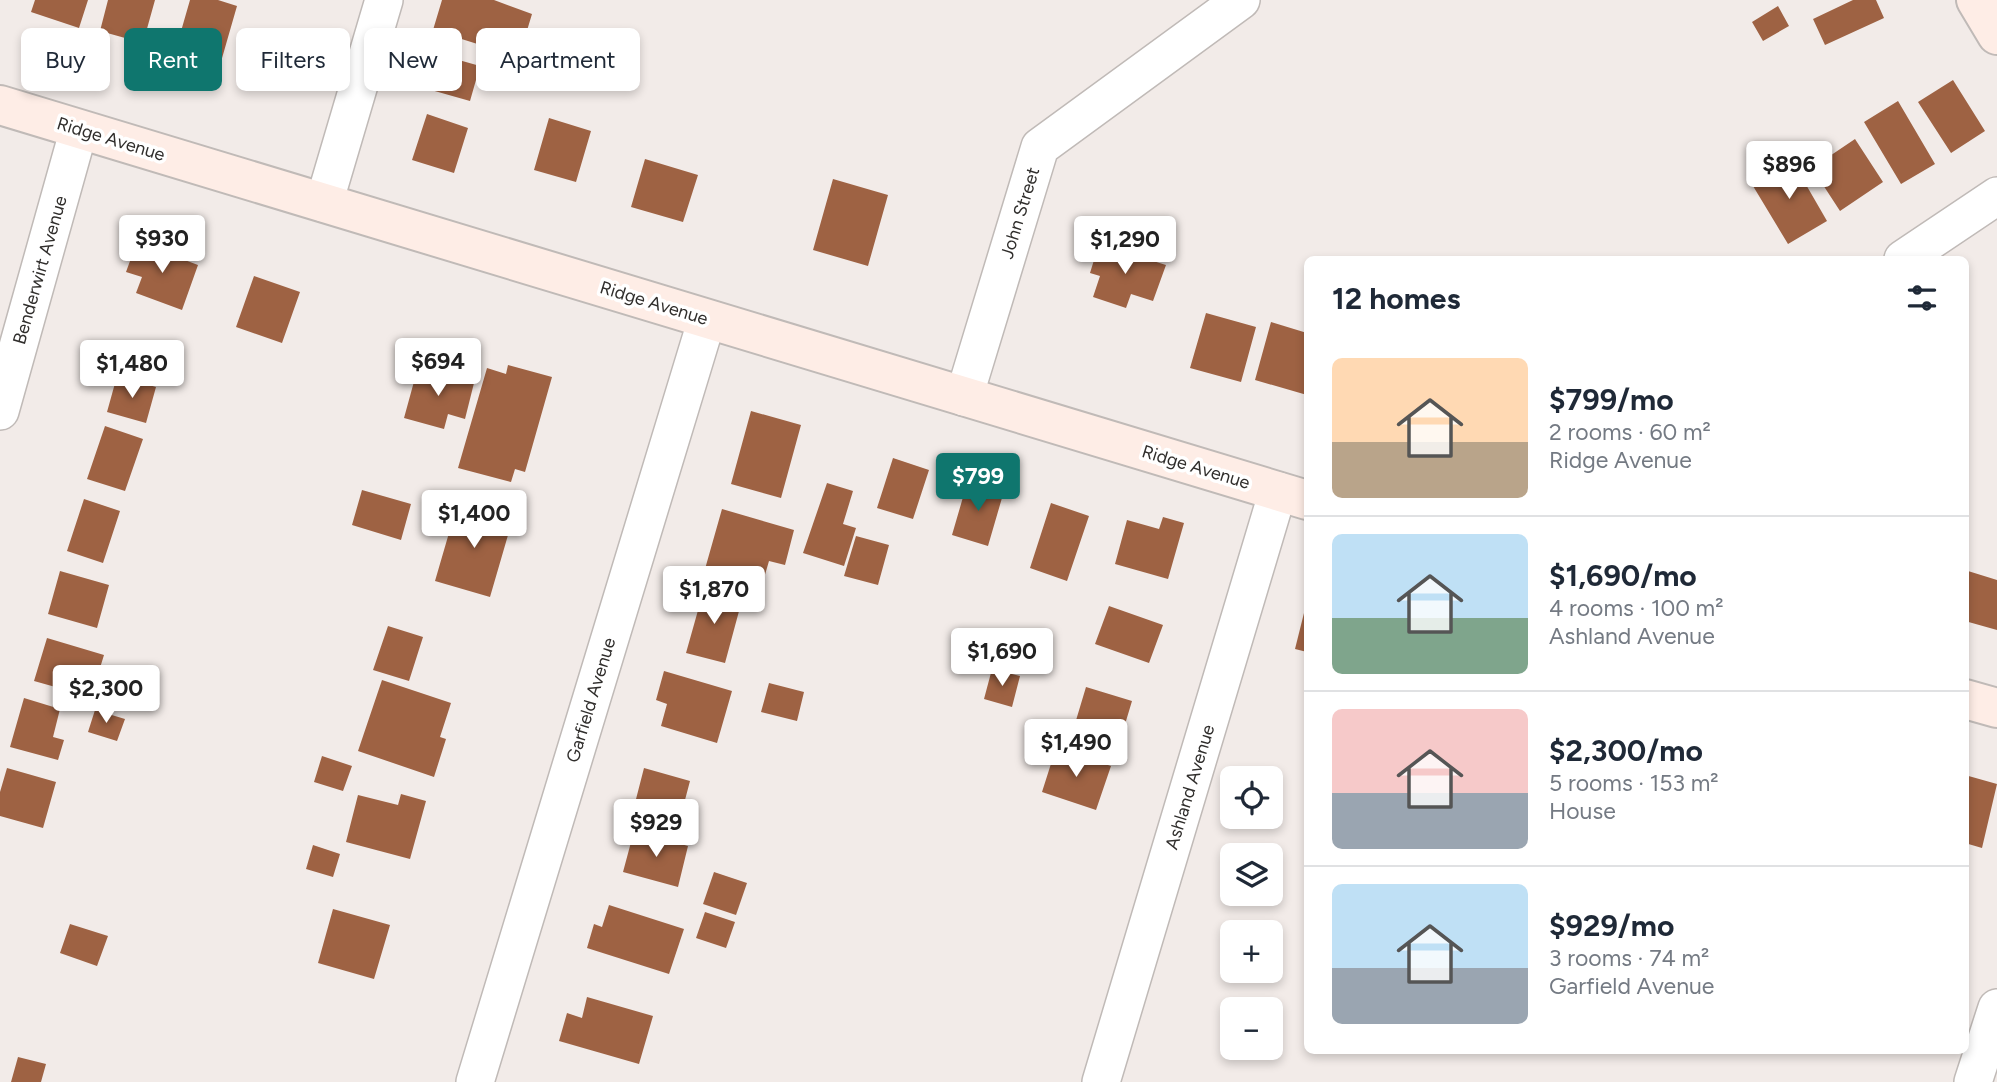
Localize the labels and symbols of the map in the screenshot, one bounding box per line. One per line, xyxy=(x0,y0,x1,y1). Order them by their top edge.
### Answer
street label: Ridge Avenue xyxy=(54,112,168,166)
pin: $896 xyxy=(1748,142,1830,201)
street label: John Street xyxy=(996,164,1044,261)
street label: Benderwirt Avenue xyxy=(8,193,72,347)
pin: $930 xyxy=(121,216,203,275)
pin: $1,290 xyxy=(1068,216,1182,276)
street label: Ridge Avenue xyxy=(597,276,711,330)
pin: $694 xyxy=(397,338,479,398)
pin: $1,480 xyxy=(75,340,189,400)
street label: Ridge Avenue xyxy=(1139,440,1253,494)
pin: $799 xyxy=(937,454,1019,513)
pin: $1,400 xyxy=(417,490,531,550)
pin: $1,870 xyxy=(657,566,771,626)
pin: $1,690 xyxy=(945,628,1059,688)
street label: Garfield Avenue xyxy=(562,635,620,765)
pin: $2,300 xyxy=(49,666,163,725)
pin: $1,490 xyxy=(1019,720,1133,779)
street label: Ashland Avenue xyxy=(1161,722,1220,852)
pin: $929 xyxy=(615,800,697,859)

